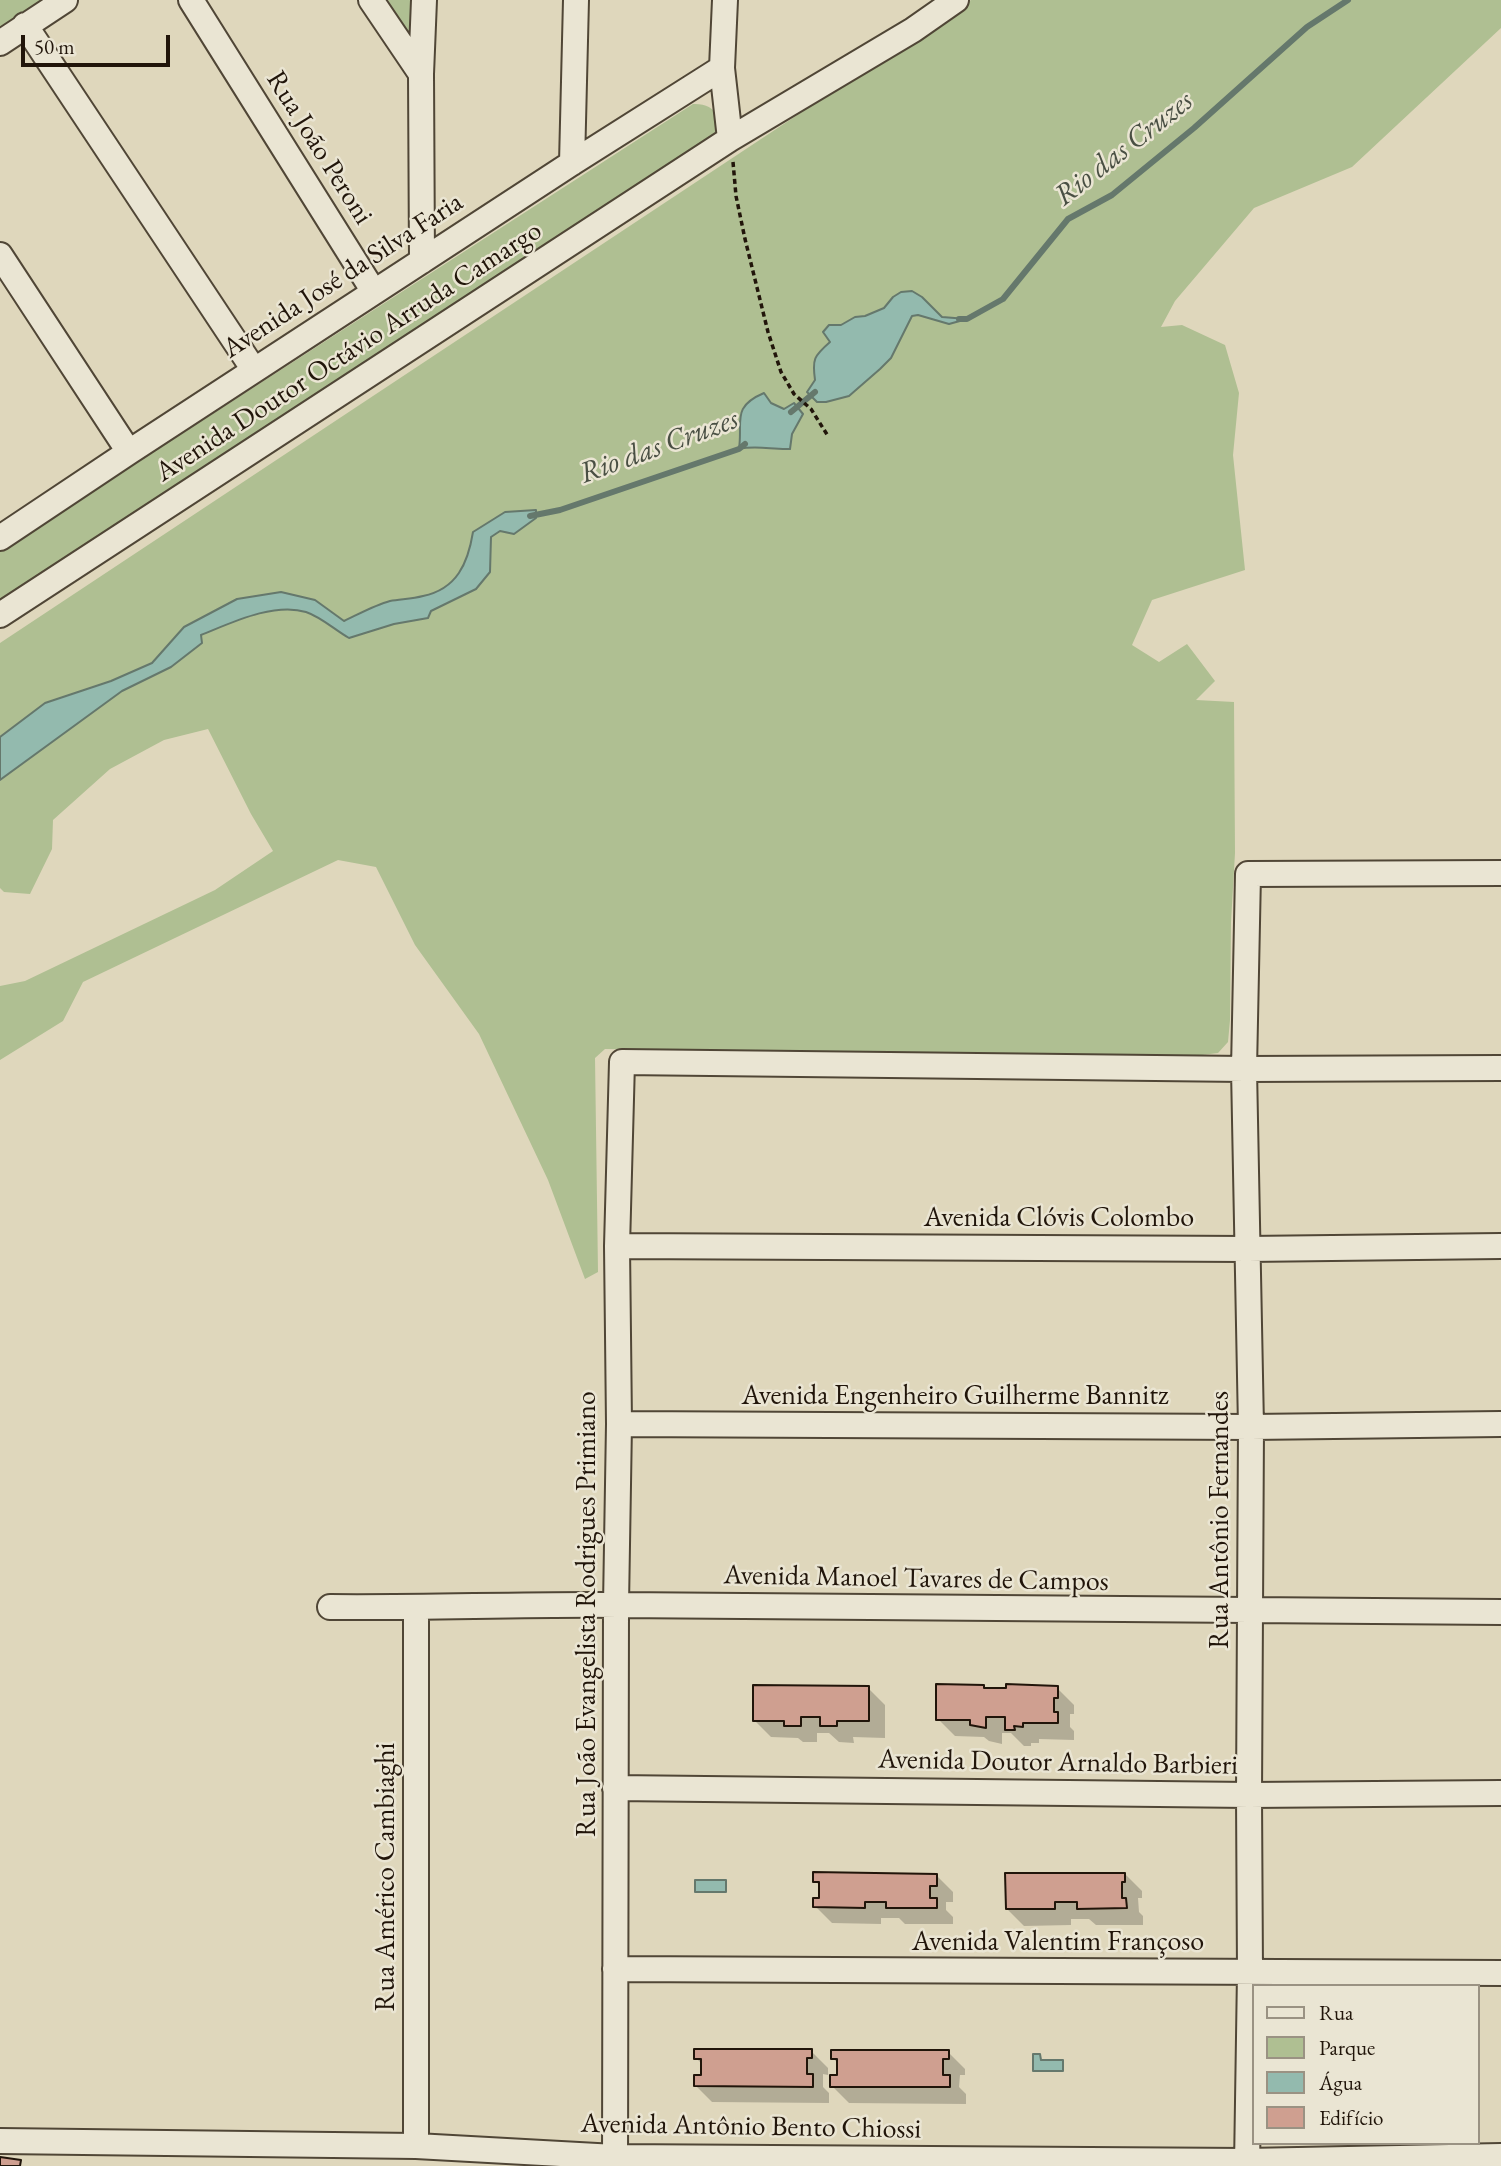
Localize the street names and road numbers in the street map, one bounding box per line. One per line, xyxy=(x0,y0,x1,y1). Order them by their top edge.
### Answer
street label: Rua João Peroni xyxy=(258,65,380,231)
street label: Avenida José da Silva Faria xyxy=(217,186,469,366)
street label: Avenida Doutor Octávio Arruda Camargo xyxy=(150,214,548,490)
street label: Avenida Clóvis Colombo xyxy=(924,1201,1194,1235)
street label: Avenida Engenheiro Guilherme Bannitz xyxy=(741,1379,1169,1413)
street label: Rua João Evangelista Rodrigues Primiano xyxy=(570,1391,604,1837)
street label: Rua Antônio Fernandes xyxy=(1203,1391,1237,1649)
street label: Avenida Manoel Tavares de Campos xyxy=(723,1559,1109,1599)
street label: Rua Américo Cambiaghi xyxy=(369,1743,403,2011)
street label: Avenida Doutor Arnaldo Barbieri xyxy=(878,1743,1238,1783)
street label: Avenida Valentim Françoso xyxy=(912,1925,1204,1959)
street label: Avenida Antônio Bento Chiossi xyxy=(580,2107,922,2147)

